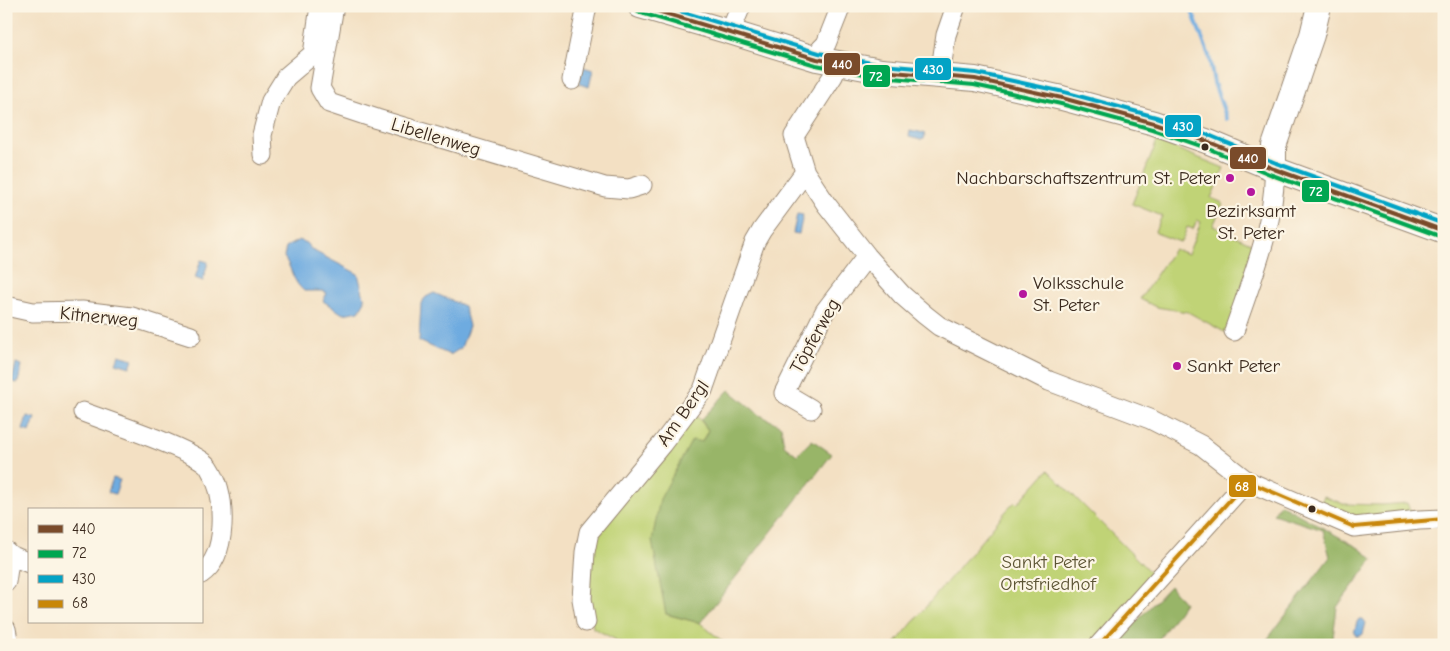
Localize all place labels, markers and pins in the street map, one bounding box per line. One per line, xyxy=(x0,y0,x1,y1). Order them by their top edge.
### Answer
unlabelled marker xyxy=(1200,142,1210,152)
place label: Nachbarschaftszentrum St. Peter xyxy=(956,167,1220,189)
marker: Nachbarschaftszentrum St. Peter xyxy=(1224,172,1236,184)
marker: Bezirksamt St. Peter xyxy=(1245,186,1257,198)
place label: Bezirksamt St. Peter xyxy=(1206,200,1296,244)
place label: Volksschule St. Peter xyxy=(1033,272,1124,316)
marker: Volksschule St. Peter xyxy=(1017,288,1029,300)
place label: Sankt Peter xyxy=(1187,355,1281,377)
marker: Sankt Peter xyxy=(1171,360,1183,372)
unlabelled marker xyxy=(1307,504,1317,514)

